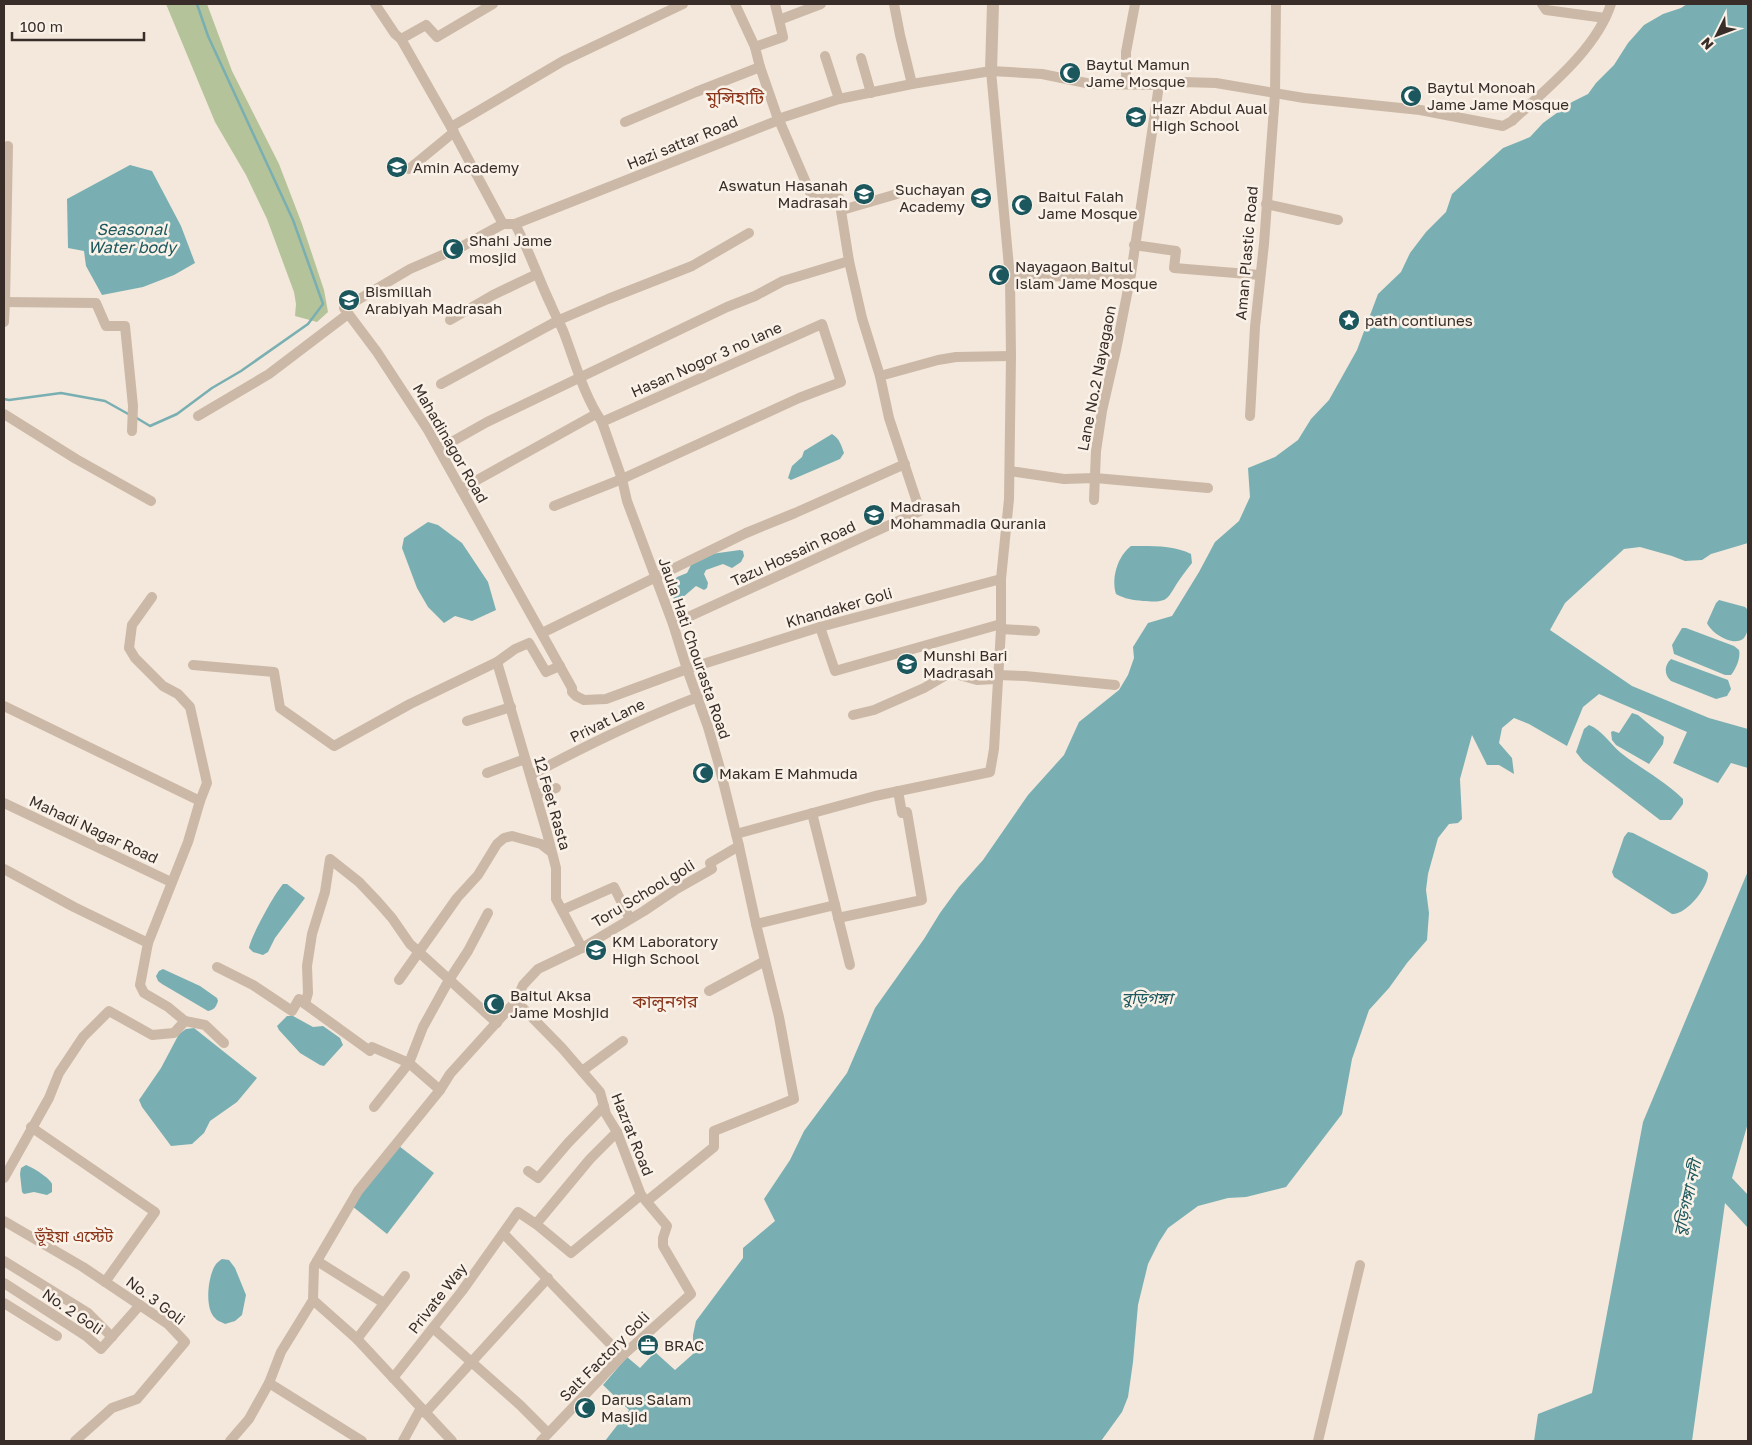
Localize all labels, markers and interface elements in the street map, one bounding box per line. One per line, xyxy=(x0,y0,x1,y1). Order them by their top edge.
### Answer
scale bar xyxy=(12,10,145,42)
north arrow xyxy=(1692,10,1742,60)
text: 100 m xyxy=(20,17,63,35)
text: N xyxy=(1697,34,1717,54)
place label: Baytul Mamun Jame Mosque xyxy=(1086,55,1190,90)
mosque icon: Baytul Mamun Jame Mosque xyxy=(1058,61,1082,85)
place label: Baytul Monoah Jame Jame Mosque xyxy=(1427,78,1569,113)
mosque icon: Baytul Monoah Jame Jame Mosque xyxy=(1399,84,1423,108)
district label: মুন্সিহাটি xyxy=(705,86,765,109)
place label: Hazr Abdul Aual High School xyxy=(1152,99,1268,134)
school or university icon: Hazr Abdul Aual High School xyxy=(1124,105,1148,129)
street label: Hazi sattar Road xyxy=(624,112,740,172)
school or university icon: Amin Academy xyxy=(385,155,409,179)
place label: Amin Academy xyxy=(413,158,520,176)
place label: Aswatun Hasanah Madrasah xyxy=(719,176,848,211)
place label: Suchayan Academy xyxy=(895,180,966,215)
school or university icon: Aswatun Hasanah Madrasah xyxy=(852,182,876,206)
street label: Aman Plastic Road xyxy=(1231,185,1261,321)
school or university icon: Suchayan Academy xyxy=(969,186,993,210)
place label: Baitul Falah Jame Mosque xyxy=(1038,187,1138,222)
mosque icon: Baitul Falah Jame Mosque xyxy=(1010,193,1034,217)
water label: Seasonal Water body xyxy=(88,219,178,257)
place label: Shahi Jame mosjid xyxy=(469,231,552,266)
mosque icon: Shahi Jame mosjid xyxy=(441,237,465,261)
place label: Nayagaon Baitul Islam Jame Mosque xyxy=(1015,257,1158,292)
mosque icon: Nayagaon Baitul Islam Jame Mosque xyxy=(987,263,1011,287)
place label: Bismillah Arabiyah Madrasah xyxy=(365,282,502,317)
school or university icon: Bismillah Arabiyah Madrasah xyxy=(337,288,361,312)
street label: Lane No.2 Nayagaon xyxy=(1073,304,1119,452)
place icon: path contiunes xyxy=(1337,308,1361,332)
place label: path contiunes xyxy=(1365,311,1473,329)
street label: Hasan Nogor 3 no lane xyxy=(628,317,784,400)
street label: Mahadinagor Road xyxy=(410,380,492,506)
place label: Madrasah Mohammadia Qurania xyxy=(890,497,1046,532)
school or university icon: Madrasah Mohammadia Qurania xyxy=(862,503,886,527)
street label: Tazu Hossain Road xyxy=(728,516,858,590)
street label: Jaula Hati Chourasta Road xyxy=(655,555,735,741)
street label: Khandaker Goli xyxy=(784,583,894,631)
place label: Munshi Bari Madrasah xyxy=(923,646,1008,681)
school or university icon: Munshi Bari Madrasah xyxy=(895,652,919,676)
street label: Privat Lane xyxy=(567,694,648,746)
street label: 12 Feet Rasta xyxy=(531,754,575,852)
mosque icon: Makam E Mahmuda xyxy=(691,761,715,785)
place label: Makam E Mahmuda xyxy=(719,764,858,782)
street label: Mahadi Nagar Road xyxy=(27,791,161,867)
street label: Toru School goli xyxy=(589,855,697,931)
place label: KM Laboratory High School xyxy=(612,932,719,967)
school or university icon: KM Laboratory High School xyxy=(584,938,608,962)
place label: Baitul Aksa Jame Moshjid xyxy=(510,986,609,1021)
water label: বুড়িগঙ্গা xyxy=(1122,988,1175,1008)
district label: কালুনগর xyxy=(631,990,698,1013)
mosque icon: Baitul Aksa Jame Moshjid xyxy=(482,992,506,1016)
street label: Hazrat Road xyxy=(608,1090,658,1178)
water label: বুড়িগঙ্গা নদী xyxy=(1669,1155,1706,1238)
district label: ভূঁইয়া এস্টেট xyxy=(34,1226,114,1246)
street label: Private Way xyxy=(404,1259,471,1337)
street label: No. 3 Goli xyxy=(123,1272,189,1328)
street label: No. 2 Goli xyxy=(39,1284,107,1338)
street label: Salt Factory Goli xyxy=(555,1307,653,1405)
office icon: BRAC xyxy=(636,1333,660,1357)
place label: BRAC xyxy=(664,1336,704,1354)
place label: Darus Salam Masjid xyxy=(601,1390,691,1425)
mosque icon: Darus Salam Masjid xyxy=(573,1396,597,1420)

